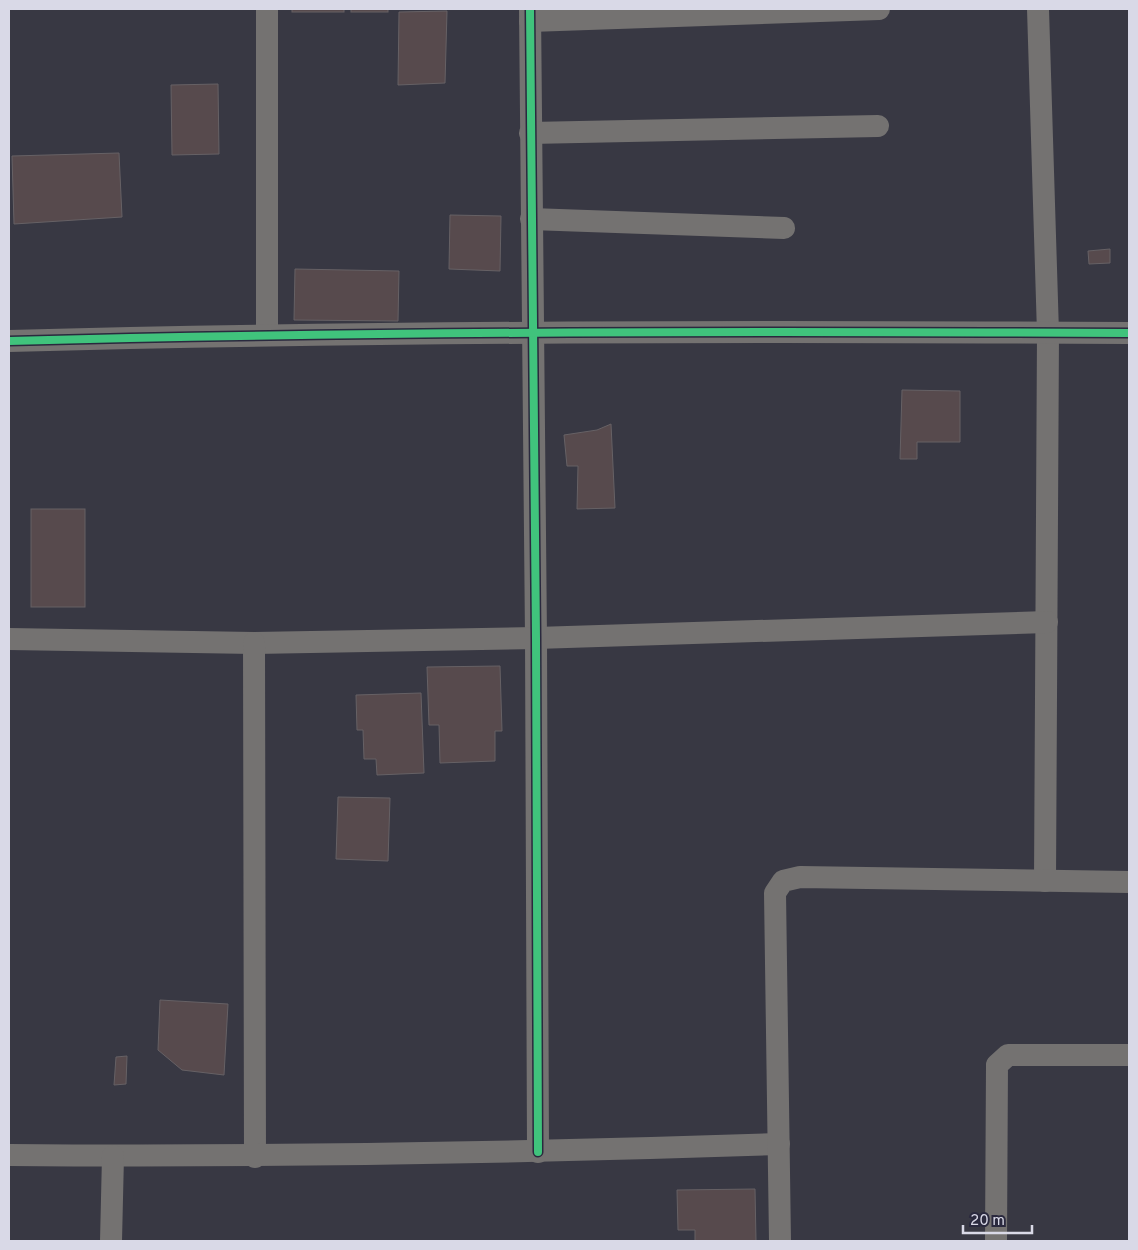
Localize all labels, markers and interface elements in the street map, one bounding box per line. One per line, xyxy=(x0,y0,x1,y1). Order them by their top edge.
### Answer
scale bar xyxy=(963,1202,1032,1234)
text: 20 m xyxy=(970,1212,1005,1231)

